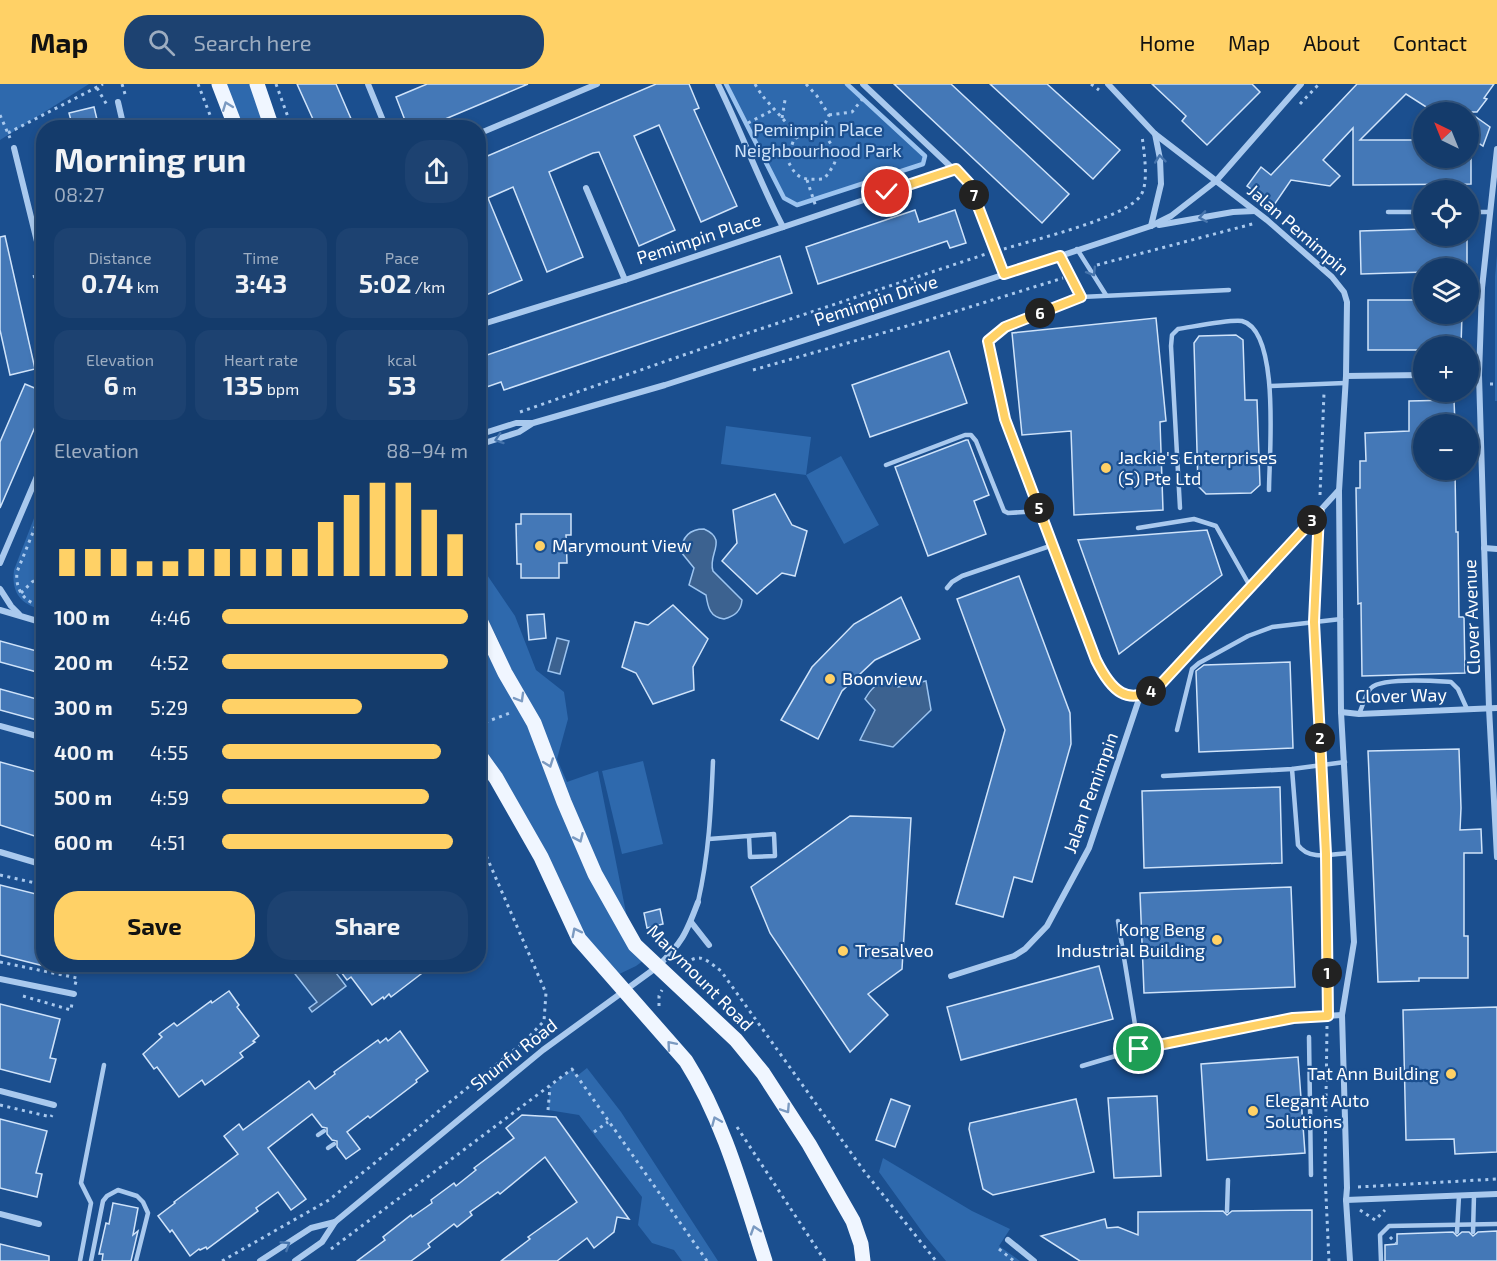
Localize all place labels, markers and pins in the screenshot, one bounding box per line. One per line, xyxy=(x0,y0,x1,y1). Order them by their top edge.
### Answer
pin xyxy=(861,166,912,217)
pin: 7 xyxy=(959,180,989,210)
pin: 6 xyxy=(1025,298,1055,328)
place label: Jackie's Enterprises (S) Pte Ltd xyxy=(1118,446,1277,489)
marker: Jackie's Enterprises (S) Pte Ltd xyxy=(1099,461,1113,475)
pin: 5 xyxy=(1024,493,1054,523)
pin: 3 xyxy=(1297,505,1327,535)
place label: Marymount View xyxy=(552,534,692,556)
marker: Marymount View xyxy=(533,539,547,553)
place label: Boonview xyxy=(842,667,923,689)
marker: Boonview xyxy=(823,672,837,686)
pin: 4 xyxy=(1136,676,1166,706)
pin: 2 xyxy=(1305,723,1335,753)
place label: Kong Beng Industrial Building xyxy=(1056,918,1205,961)
marker: Kong Beng Industrial Building xyxy=(1210,933,1224,947)
place label: Tresalveo xyxy=(855,939,934,961)
marker: Tresalveo xyxy=(836,944,850,958)
pin: 1 xyxy=(1312,958,1342,988)
pin xyxy=(1113,1023,1164,1074)
place label: Tat Ann Building xyxy=(1307,1062,1439,1084)
marker: Tat Ann Building xyxy=(1444,1067,1458,1081)
place label: Elegant Auto Solutions xyxy=(1265,1089,1369,1132)
marker: Elegant Auto Solutions xyxy=(1246,1104,1260,1118)

